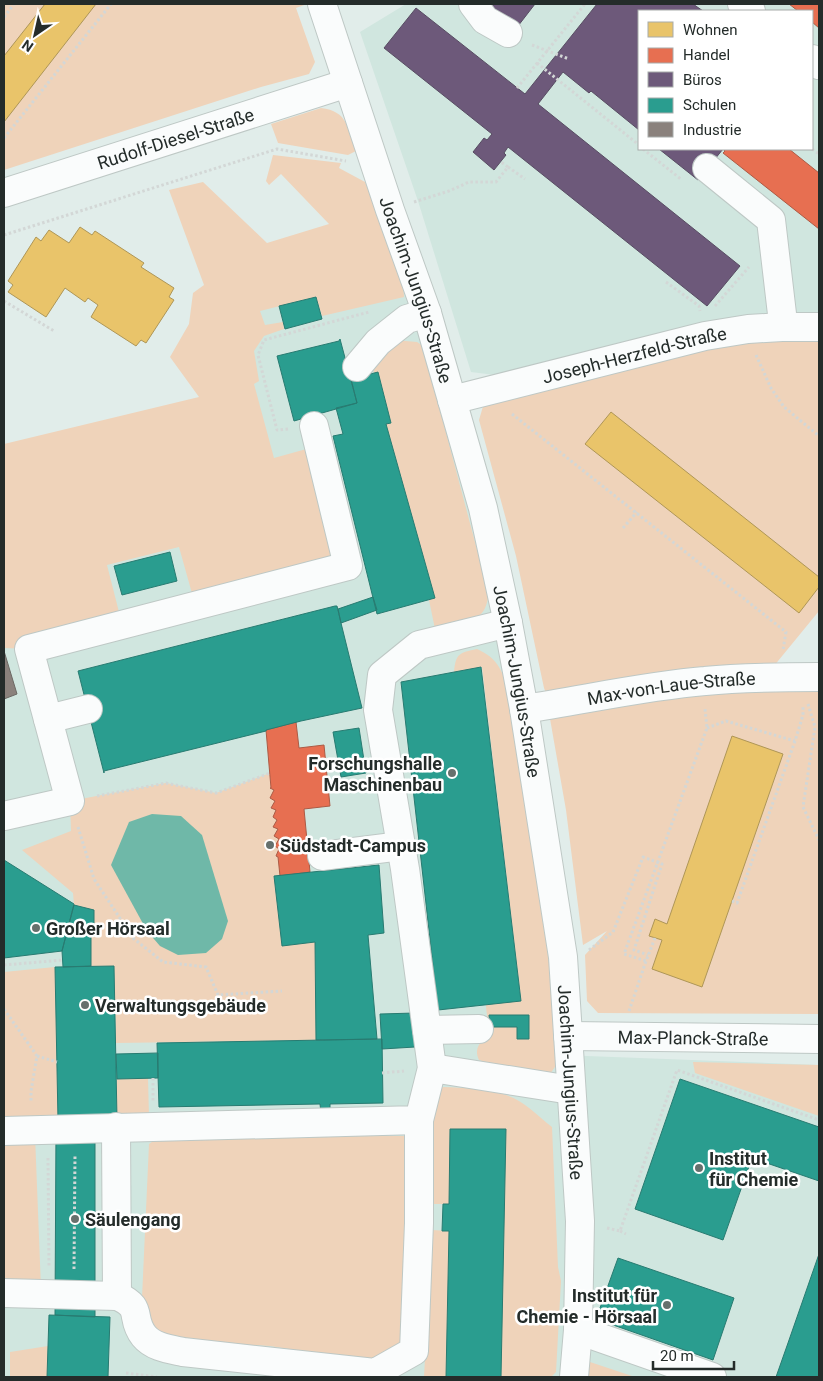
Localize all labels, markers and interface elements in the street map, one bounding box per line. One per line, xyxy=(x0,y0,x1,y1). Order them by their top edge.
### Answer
north arrow xyxy=(10,10,60,60)
legend xyxy=(638,10,813,150)
text: Wohnen xyxy=(683,21,737,39)
text: N xyxy=(19,36,36,55)
text: Handel xyxy=(683,46,730,64)
text: Büros xyxy=(683,71,722,89)
text: Schulen xyxy=(683,96,736,114)
street label: Rudolf-Diesel-Straße xyxy=(94,103,256,173)
text: Industrie xyxy=(683,121,741,139)
street label: Joachim-Jungius-Straße xyxy=(376,194,457,385)
street label: Joseph-Herzfeld-Straße xyxy=(540,322,728,387)
street label: Joachim-Jungius-Straße xyxy=(490,583,545,779)
street label: Max-von-Laue-Straße xyxy=(585,667,756,709)
place label: Forschungshalle Maschinenbau xyxy=(308,753,442,795)
marker: Forschungshalle Maschinenbau xyxy=(446,767,458,779)
place label: Südstadt-Campus xyxy=(280,835,426,856)
marker: Südstadt-Campus xyxy=(264,839,276,851)
place label: Großer Hörsaal xyxy=(46,918,170,939)
marker: Großer Hörsaal xyxy=(30,922,42,934)
street label: Joachim-Jungius-Straße xyxy=(554,984,588,1180)
place label: Verwaltungsgebäude xyxy=(95,995,266,1016)
marker: Verwaltungsgebäude xyxy=(79,999,91,1011)
street label: Max-Planck-Straße xyxy=(617,1026,769,1049)
place label: Institut für Chemie xyxy=(709,1148,799,1190)
marker: Institut für Chemie xyxy=(693,1162,705,1174)
place label: Säulengang xyxy=(85,1209,181,1230)
marker: Säulengang xyxy=(69,1213,81,1225)
place label: Institut für Chemie - Hörsaal xyxy=(517,1285,657,1327)
marker: Institut für Chemie - Hörsaal xyxy=(661,1299,673,1311)
scale bar xyxy=(653,1338,734,1370)
text: 20 m xyxy=(660,1347,694,1365)

